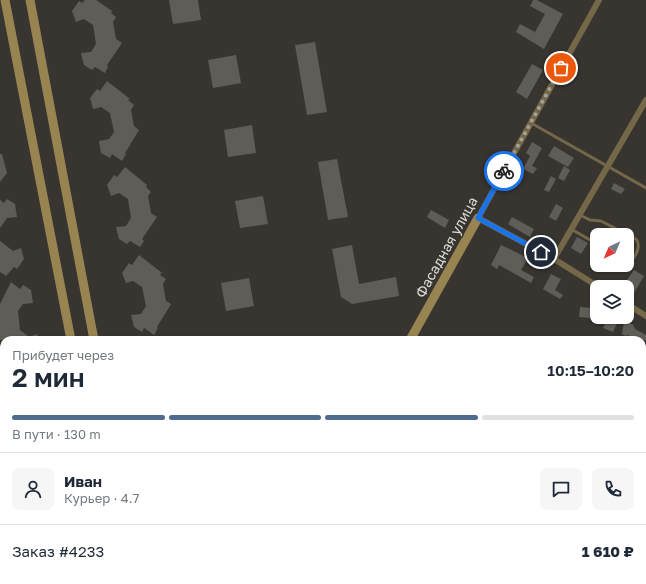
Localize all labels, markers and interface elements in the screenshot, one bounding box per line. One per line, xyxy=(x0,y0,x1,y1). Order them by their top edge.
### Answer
pin xyxy=(544,51,578,85)
icon: bag xyxy=(550,57,572,79)
courier xyxy=(484,151,524,191)
icon: bike xyxy=(493,160,515,182)
street label: Фасадная улица xyxy=(411,193,481,301)
north arrow xyxy=(590,228,634,272)
map controls xyxy=(590,228,634,324)
pin xyxy=(524,235,558,269)
icon: home xyxy=(530,241,552,263)
button: layers xyxy=(590,280,634,324)
text: Прибудет через xyxy=(12,347,114,363)
text: 10:15–10:20 xyxy=(547,361,634,379)
text: 2 мин xyxy=(12,362,85,393)
text: В пути · 130 m xyxy=(12,426,101,442)
button: person xyxy=(12,468,54,510)
button: chat xyxy=(540,468,582,510)
button: phone xyxy=(592,468,634,510)
text: Иван xyxy=(64,472,102,490)
text: Курьер · 4.7 xyxy=(64,490,139,506)
text: Заказ #4233 xyxy=(12,542,104,560)
text: 1 610 ₽ xyxy=(582,542,634,560)

